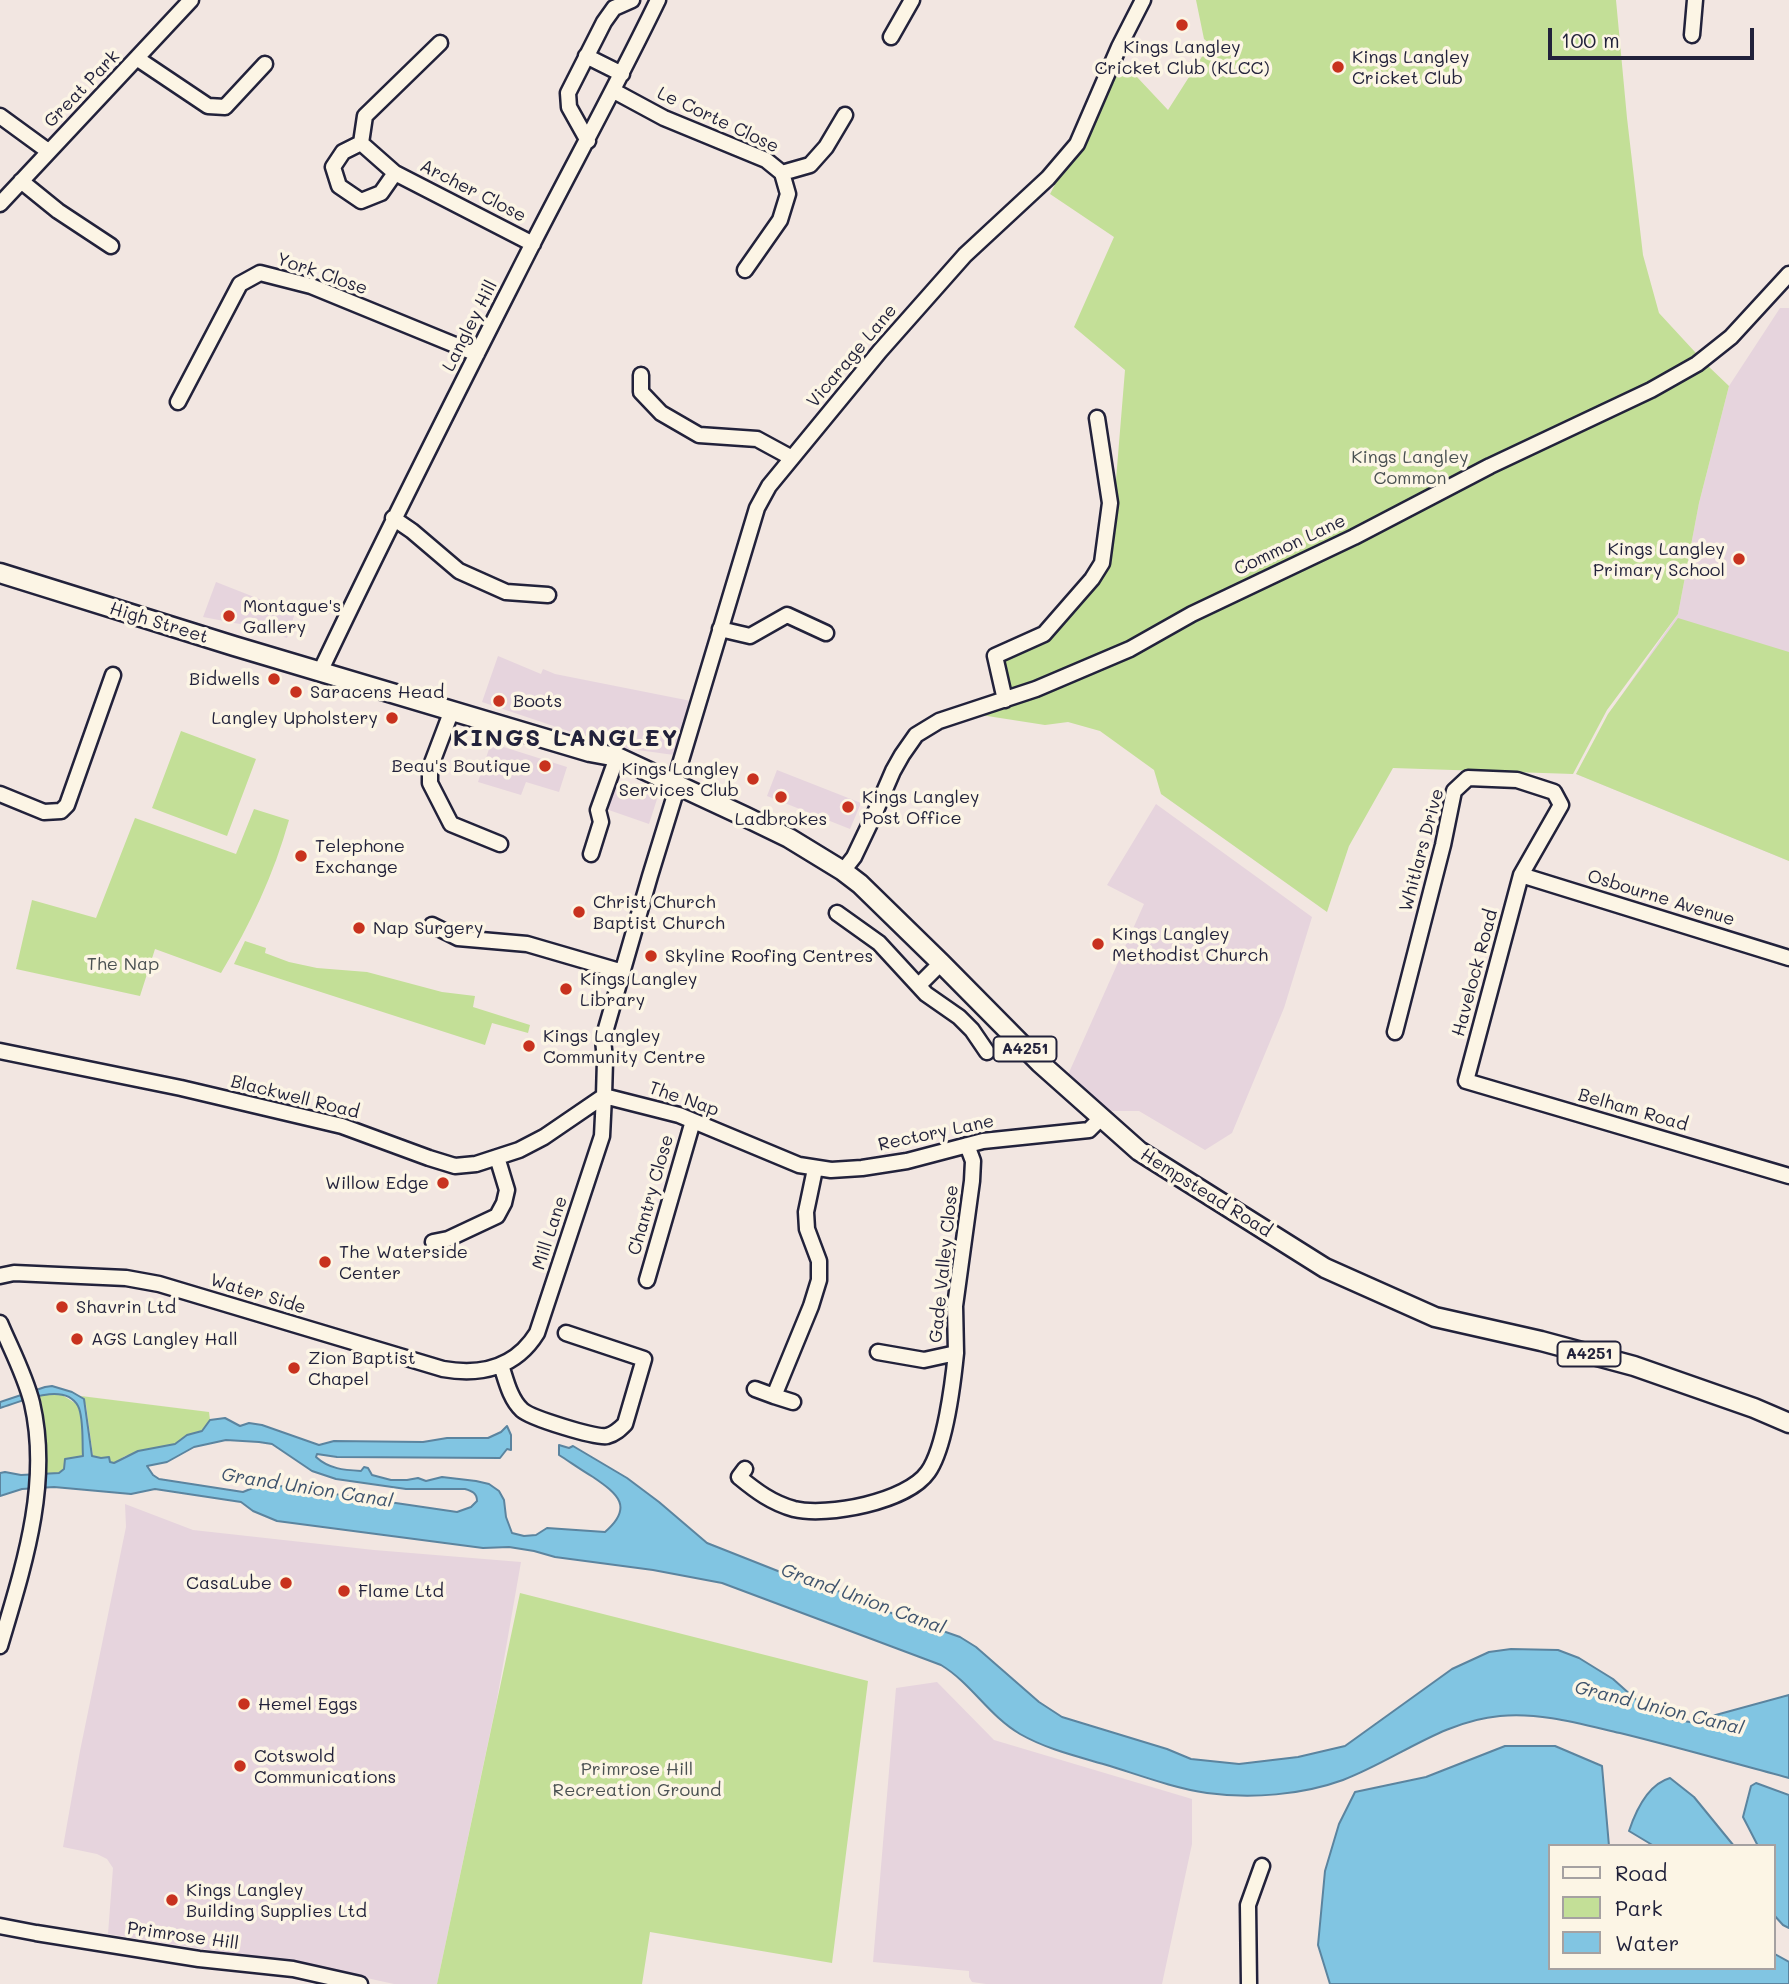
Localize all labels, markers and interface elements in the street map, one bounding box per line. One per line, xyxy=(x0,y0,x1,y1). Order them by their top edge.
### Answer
scale bar xyxy=(1551,14,1758,58)
marker: Kings Langley Cricket Club (KLCC) xyxy=(1174,17,1190,33)
text: 100 m xyxy=(1561,26,1620,53)
place label: Kings Langley Cricket Club (KLCC) xyxy=(1094,36,1270,78)
street label: Great Park xyxy=(40,46,124,132)
place label: Kings Langley Cricket Club xyxy=(1352,46,1470,88)
marker: Kings Langley Cricket Club xyxy=(1330,59,1346,75)
street label: Le Corte Close xyxy=(654,82,782,158)
street label: Archer Close xyxy=(416,155,530,227)
street label: York Close xyxy=(274,248,370,300)
street label: Langley Hill xyxy=(438,277,502,375)
street label: Vicarage Lane xyxy=(803,300,901,412)
park label: Kings Langley Common xyxy=(1351,446,1469,489)
street label: Common Lane xyxy=(1231,510,1349,580)
place label: Kings Langley Primary School xyxy=(1593,538,1725,580)
marker: Kings Langley Primary School xyxy=(1731,551,1747,567)
place label: Montague's Gallery xyxy=(243,595,341,638)
street label: High Street xyxy=(107,598,211,648)
marker: Montague's Gallery xyxy=(221,608,237,624)
place label: Bidwells xyxy=(189,668,260,690)
marker: Bidwells xyxy=(266,671,282,687)
place label: Saracens Head xyxy=(310,681,444,703)
marker: Saracens Head xyxy=(288,684,304,700)
place label: Boots xyxy=(513,690,562,712)
marker: Boots xyxy=(491,693,507,709)
place label: Langley Upholstery xyxy=(211,707,378,729)
marker: Langley Upholstery xyxy=(384,710,400,726)
district label: KINGS LANGLEY xyxy=(454,725,678,753)
place label: Beau's Boutique xyxy=(391,755,531,777)
marker: Beau's Boutique xyxy=(537,758,553,774)
place label: Kings Langley Services Club xyxy=(619,758,739,800)
marker: Kings Langley Services Club xyxy=(745,771,761,787)
place label: Kings Langley Post Office xyxy=(862,786,980,828)
street label: Whitlars Drive xyxy=(1395,786,1449,914)
marker: Ladbrokes xyxy=(773,789,789,805)
marker: Kings Langley Post Office xyxy=(840,799,856,815)
place label: Ladbrokes xyxy=(735,808,827,830)
place label: Telephone Exchange xyxy=(315,835,405,878)
marker: Telephone Exchange xyxy=(293,848,309,864)
street label: Osbourne Avenue xyxy=(1585,865,1737,931)
place label: Christ Church Baptist Church xyxy=(593,891,725,934)
marker: Christ Church Baptist Church xyxy=(571,904,587,920)
street label: Havelock Road xyxy=(1448,907,1502,1039)
place label: Nap Surgery xyxy=(373,917,483,939)
marker: Nap Surgery xyxy=(351,920,367,936)
place label: Kings Langley Methodist Church xyxy=(1112,923,1268,965)
marker: Kings Langley Methodist Church xyxy=(1090,936,1106,952)
place label: Skyline Roofing Centres xyxy=(665,945,873,967)
marker: Skyline Roofing Centres xyxy=(643,948,659,964)
park label: The Nap xyxy=(87,953,159,975)
place label: Kings Langley Library xyxy=(580,968,698,1010)
marker: Kings Langley Library xyxy=(558,981,574,997)
place label: Kings Langley Community Centre xyxy=(543,1025,706,1068)
road number: A4251 xyxy=(993,1036,1056,1062)
marker: Kings Langley Community Centre xyxy=(521,1038,537,1054)
street label: Blackwell Road xyxy=(228,1071,362,1123)
street label: The Nap xyxy=(646,1077,722,1121)
street label: Belham Road xyxy=(1576,1084,1690,1136)
street label: Rectory Lane xyxy=(876,1110,996,1156)
street label: Chantry Close xyxy=(623,1132,679,1258)
street label: Hempstead Road xyxy=(1136,1144,1276,1242)
place label: Willow Edge xyxy=(325,1172,429,1194)
marker: Willow Edge xyxy=(435,1175,451,1191)
street label: Gade Valley Close xyxy=(925,1184,963,1344)
street label: Mill Lane xyxy=(528,1193,572,1273)
place label: The Waterside Center xyxy=(339,1241,468,1284)
marker: The Waterside Center xyxy=(317,1254,333,1270)
street label: Water Side xyxy=(207,1269,309,1319)
place label: Shavrin Ltd xyxy=(76,1296,176,1318)
marker: Shavrin Ltd xyxy=(54,1299,70,1315)
place label: AGS Langley Hall xyxy=(91,1328,238,1350)
marker: AGS Langley Hall xyxy=(69,1331,85,1347)
road number: A4251 xyxy=(1558,1342,1620,1366)
place label: Zion Baptist Chapel xyxy=(308,1347,416,1390)
marker: Zion Baptist Chapel xyxy=(286,1360,302,1376)
water label: Grand Union Canal xyxy=(220,1463,394,1513)
water label: Grand Union Canal xyxy=(778,1559,948,1639)
place label: CasaLube xyxy=(186,1572,272,1594)
marker: CasaLube xyxy=(278,1575,294,1591)
place label: Flame Ltd xyxy=(358,1580,444,1602)
marker: Flame Ltd xyxy=(336,1583,352,1599)
water label: Grand Union Canal xyxy=(1572,1676,1746,1740)
place label: Hemel Eggs xyxy=(258,1693,358,1715)
marker: Hemel Eggs xyxy=(236,1696,252,1712)
place label: Cotswold Communications xyxy=(254,1745,396,1788)
marker: Cotswold Communications xyxy=(232,1758,248,1774)
park label: Primrose Hill Recreation Ground xyxy=(553,1758,721,1800)
legend xyxy=(1548,1844,1775,1970)
text: Road xyxy=(1615,1859,1667,1886)
place label: Kings Langley Building Supplies Ltd xyxy=(186,1879,367,1922)
marker: Kings Langley Building Supplies Ltd xyxy=(164,1892,180,1908)
text: Park xyxy=(1615,1894,1663,1921)
street label: Primrose Hill xyxy=(126,1917,240,1955)
text: Water xyxy=(1615,1929,1679,1956)

